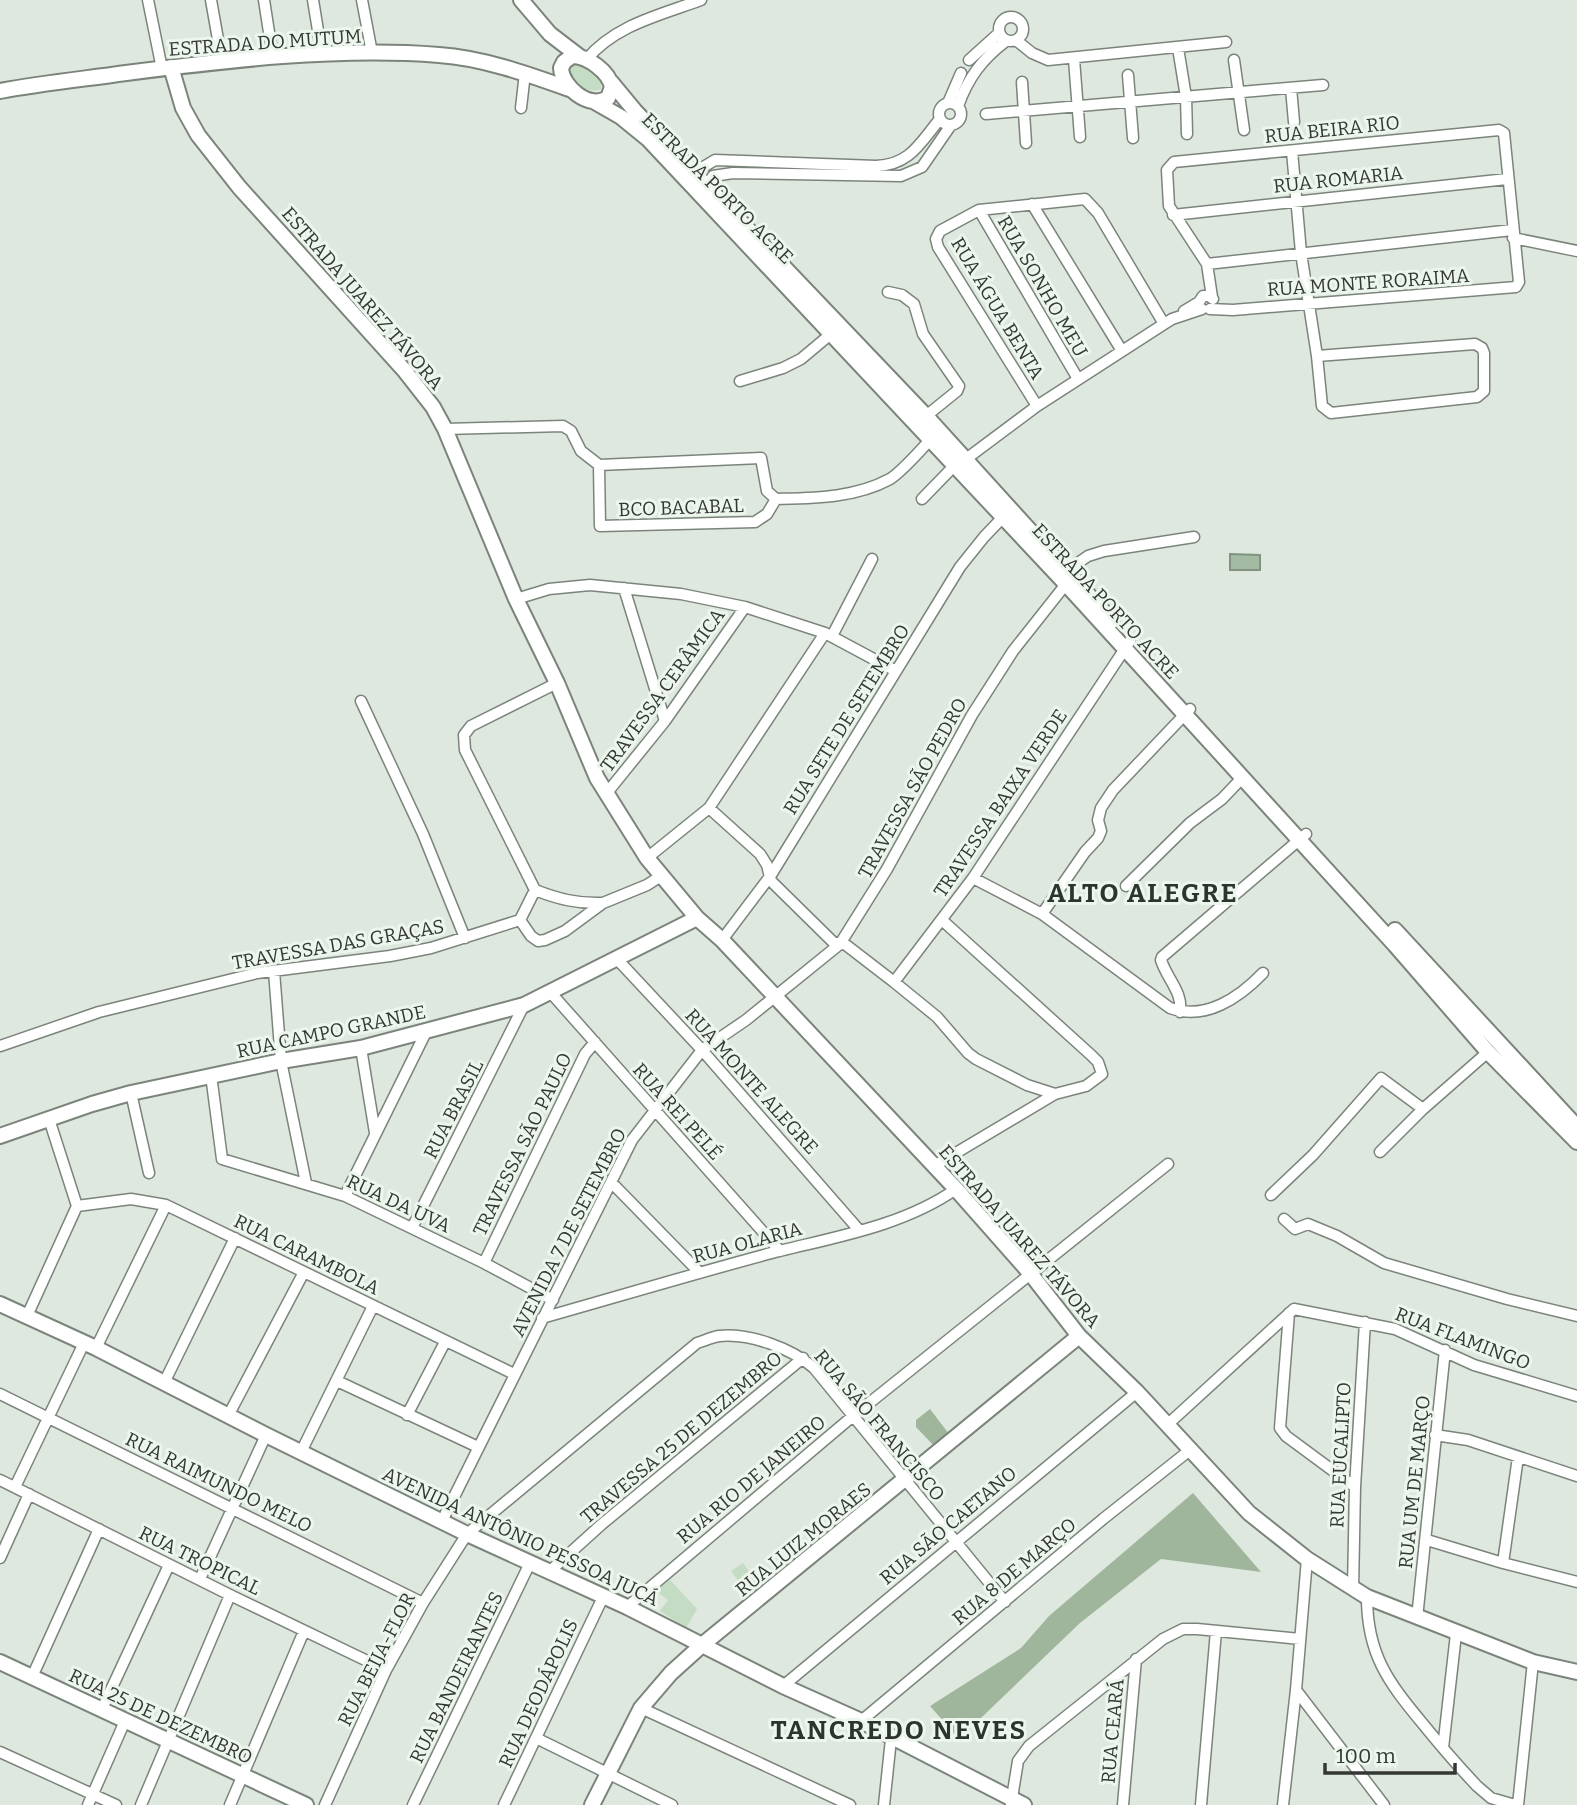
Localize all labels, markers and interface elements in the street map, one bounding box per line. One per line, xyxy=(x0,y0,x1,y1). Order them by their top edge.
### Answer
street label: ESTRADA DO MUTUM xyxy=(168,24,362,61)
street label: ESTRADA PORTO ACRE xyxy=(637,108,798,269)
street label: RUA BEIRA RIO xyxy=(1263,111,1401,148)
street label: RUA ROMARIA xyxy=(1272,161,1405,198)
street label: ESTRADA JUAREZ TÁVORA xyxy=(277,202,449,395)
street label: RUA SONHO MEU xyxy=(993,212,1092,361)
street label: RUA ÁGUA BENTA xyxy=(946,233,1049,384)
street label: RUA MONTE RORAIMA xyxy=(1266,264,1470,301)
street label: BCO BACABAL xyxy=(618,494,744,521)
street label: ESTRADA PORTO ACRE xyxy=(1028,519,1184,684)
street label: TRAVESSA CERÂMICA xyxy=(595,604,730,777)
street label: RUA SETE DE SETEMBRO xyxy=(778,620,914,819)
street label: TRAVESSA SÃO PEDRO xyxy=(853,694,972,883)
street label: TRAVESSA BAIXA VERDE xyxy=(929,705,1072,902)
district label: ALTO ALEGRE xyxy=(1047,878,1239,909)
street label: TRAVESSA DAS GRAÇAS xyxy=(230,915,446,974)
street label: RUA CAMPO GRANDE xyxy=(234,1000,428,1063)
street label: RUA MONTE ALEGRE xyxy=(680,1004,823,1159)
street label: TRAVESSA SÃO PAULO xyxy=(468,1049,577,1240)
street label: RUA BRASIL xyxy=(419,1056,488,1162)
street label: RUA REI PELÉ xyxy=(628,1058,727,1165)
street label: AVENIDA 7 DE SETEMBRO xyxy=(506,1124,631,1340)
street label: ESTRADA JUAREZ TÁVORA xyxy=(934,1140,1106,1333)
street label: RUA DA UVA xyxy=(343,1169,455,1238)
street label: RUA CARAMBOLA xyxy=(230,1209,384,1300)
street label: RUA OLARIA xyxy=(690,1217,805,1268)
street label: RUA FLAMINGO xyxy=(1392,1302,1534,1375)
street label: RUA SÃO FRANCISCO xyxy=(810,1345,950,1506)
street label: TRAVESSA 25 DE DEZEMBRO xyxy=(576,1346,787,1528)
street label: RUA EUCALIPTO xyxy=(1325,1381,1356,1529)
street label: RUA UM DE MARÇO xyxy=(1394,1394,1435,1570)
street label: RUA RIO DE JANEIRO xyxy=(672,1410,830,1548)
street label: RUA RAIMUNDO MELO xyxy=(122,1427,316,1538)
street label: RUA SÃO CAETANO xyxy=(875,1461,1021,1589)
street label: AVENIDA ANTÔNIO PESSOA JUCÁ xyxy=(379,1462,663,1611)
street label: RUA LUIZ MORAES xyxy=(731,1478,876,1601)
street label: RUA 8 DE MARÇO xyxy=(948,1513,1081,1630)
street label: RUA TROPICAL xyxy=(135,1521,264,1600)
street label: RUA BEIJA-FLOR xyxy=(333,1588,420,1730)
street label: RUA BANDEIRANTES xyxy=(405,1588,508,1767)
street label: RUA DEODÁPOLIS xyxy=(494,1615,583,1771)
street label: RUA 25 DE DEZEMBRO xyxy=(65,1664,256,1769)
street label: RUA CEARÁ xyxy=(1096,1677,1129,1784)
district label: TANCREDO NEVES xyxy=(771,1715,1027,1746)
scale bar xyxy=(1325,1731,1454,1775)
text: 100 m xyxy=(1336,1743,1396,1769)

